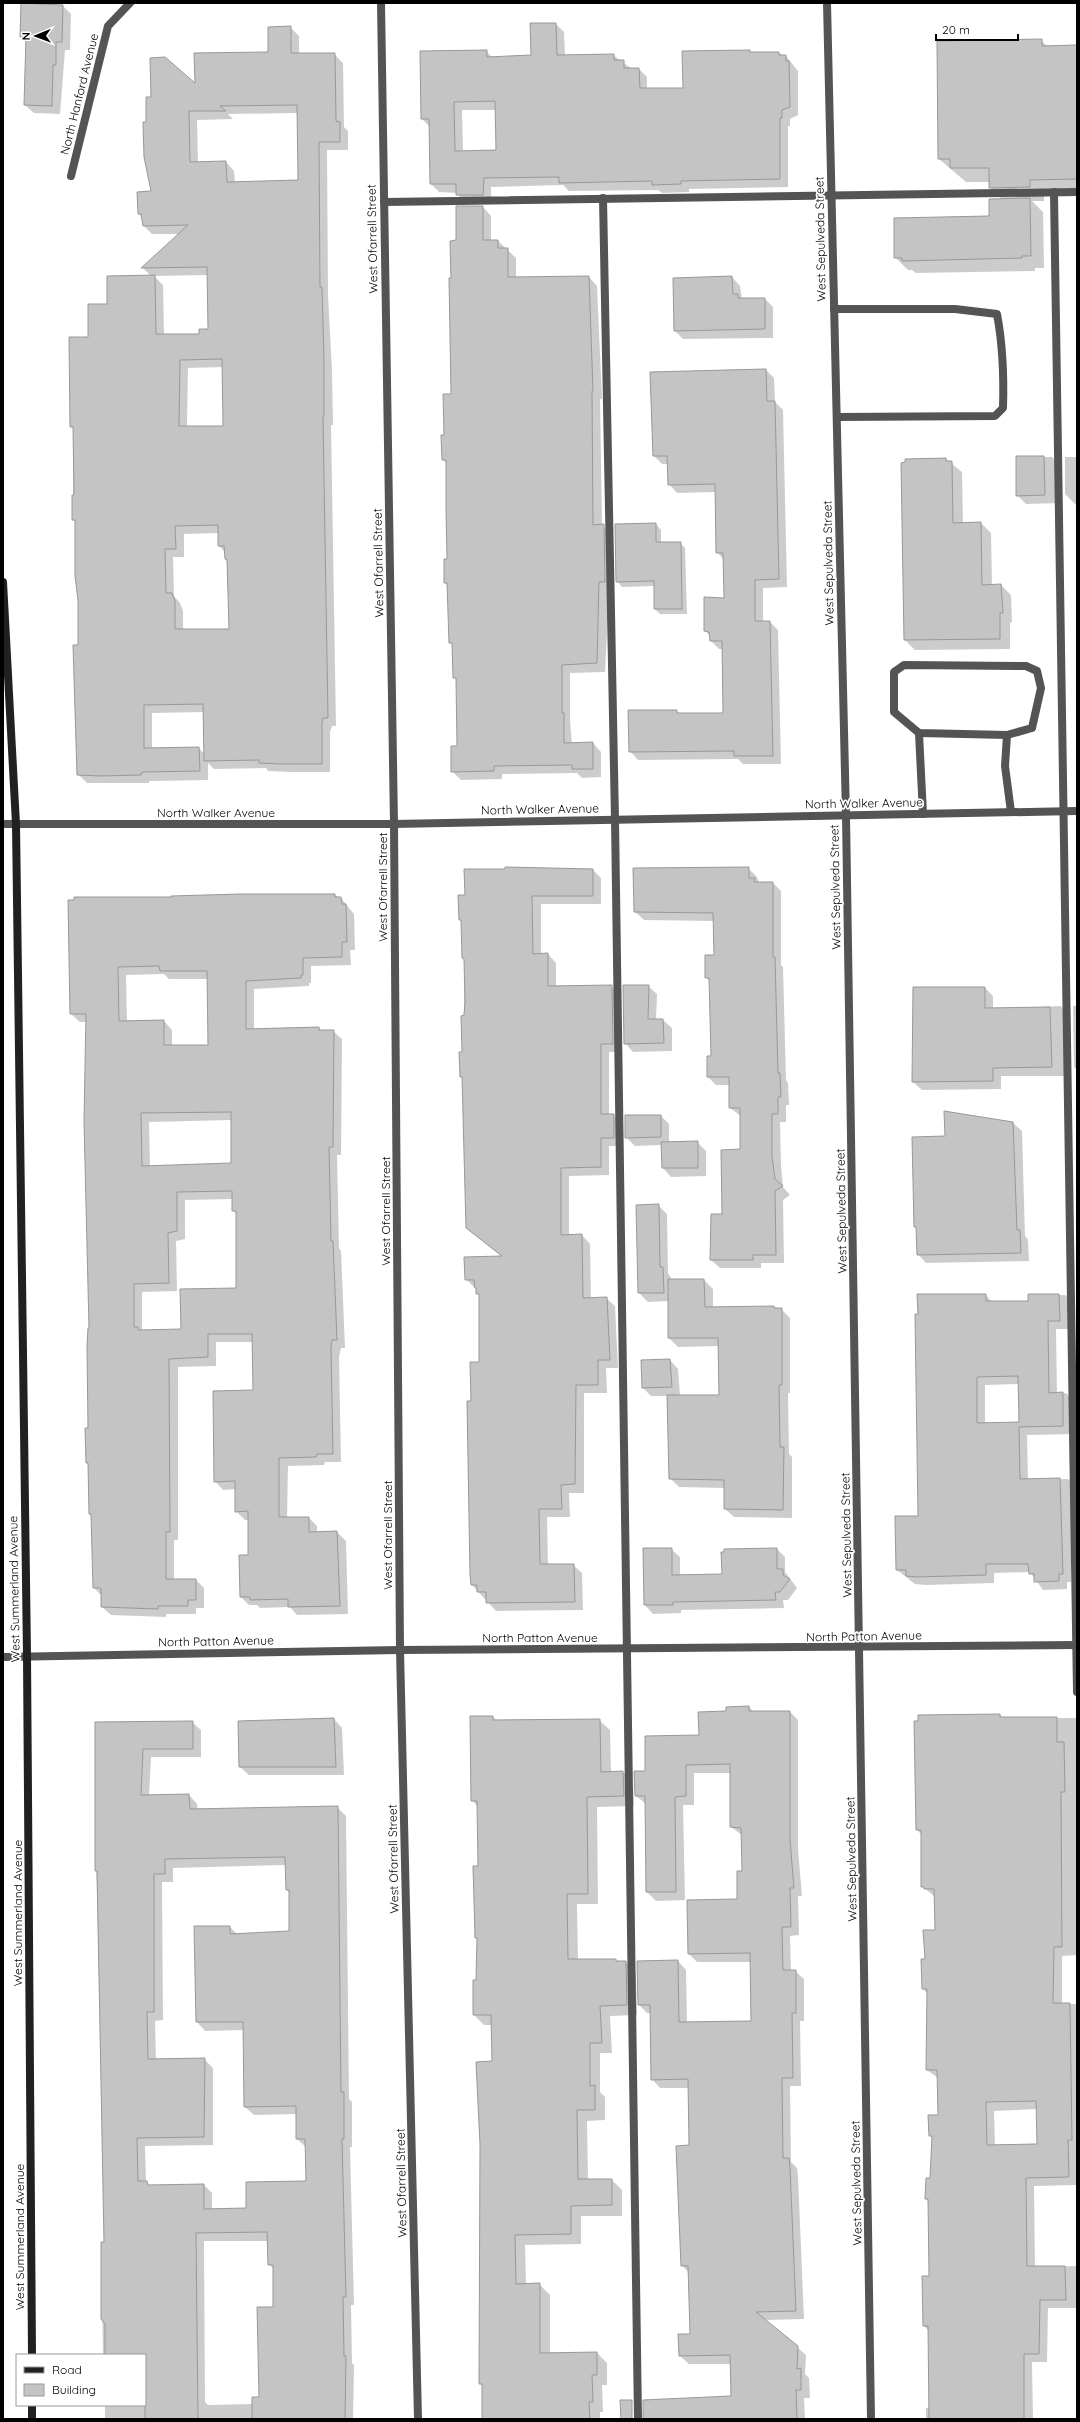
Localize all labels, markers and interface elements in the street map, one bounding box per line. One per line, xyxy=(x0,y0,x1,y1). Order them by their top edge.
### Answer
north arrow xyxy=(16,16,56,56)
scale bar xyxy=(936,16,1018,42)
text: 20 m xyxy=(942,22,970,37)
street label: North Hanford Avenue xyxy=(57,31,101,156)
text: N xyxy=(19,32,33,40)
street label: West Sepulveda Street xyxy=(811,176,829,302)
street label: West Ofarrell Street xyxy=(364,184,380,294)
street label: West Sepulveda Street xyxy=(819,500,837,626)
street label: West Ofarrell Street xyxy=(370,508,386,618)
street label: North Walker Avenue xyxy=(805,794,923,812)
street label: North Walker Avenue xyxy=(481,800,599,818)
street label: North Walker Avenue xyxy=(157,805,275,820)
street label: West Sepulveda Street xyxy=(826,824,844,950)
street label: West Ofarrell Street xyxy=(375,832,390,942)
street label: West Sepulveda Street xyxy=(832,1148,850,1274)
street label: West Ofarrell Street xyxy=(378,1156,393,1266)
street label: West Sepulveda Street xyxy=(837,1472,855,1598)
street label: West Ofarrell Street xyxy=(380,1480,395,1590)
street label: West Summerland Avenue xyxy=(5,1515,23,1662)
street label: North Patton Avenue xyxy=(806,1627,922,1645)
street label: North Patton Avenue xyxy=(482,1630,598,1645)
street label: North Patton Avenue xyxy=(158,1632,274,1650)
street label: West Sepulveda Street xyxy=(842,1796,860,1922)
street label: West Ofarrell Street xyxy=(385,1804,401,1914)
street label: West Summerland Avenue xyxy=(10,1839,25,1986)
street label: West Sepulveda Street xyxy=(847,2120,865,2246)
street label: West Ofarrell Street xyxy=(393,2128,409,2238)
street label: West Summerland Avenue xyxy=(12,2163,27,2310)
legend xyxy=(16,2354,146,2406)
text: Road xyxy=(52,2362,82,2377)
text: Building xyxy=(52,2382,96,2397)

